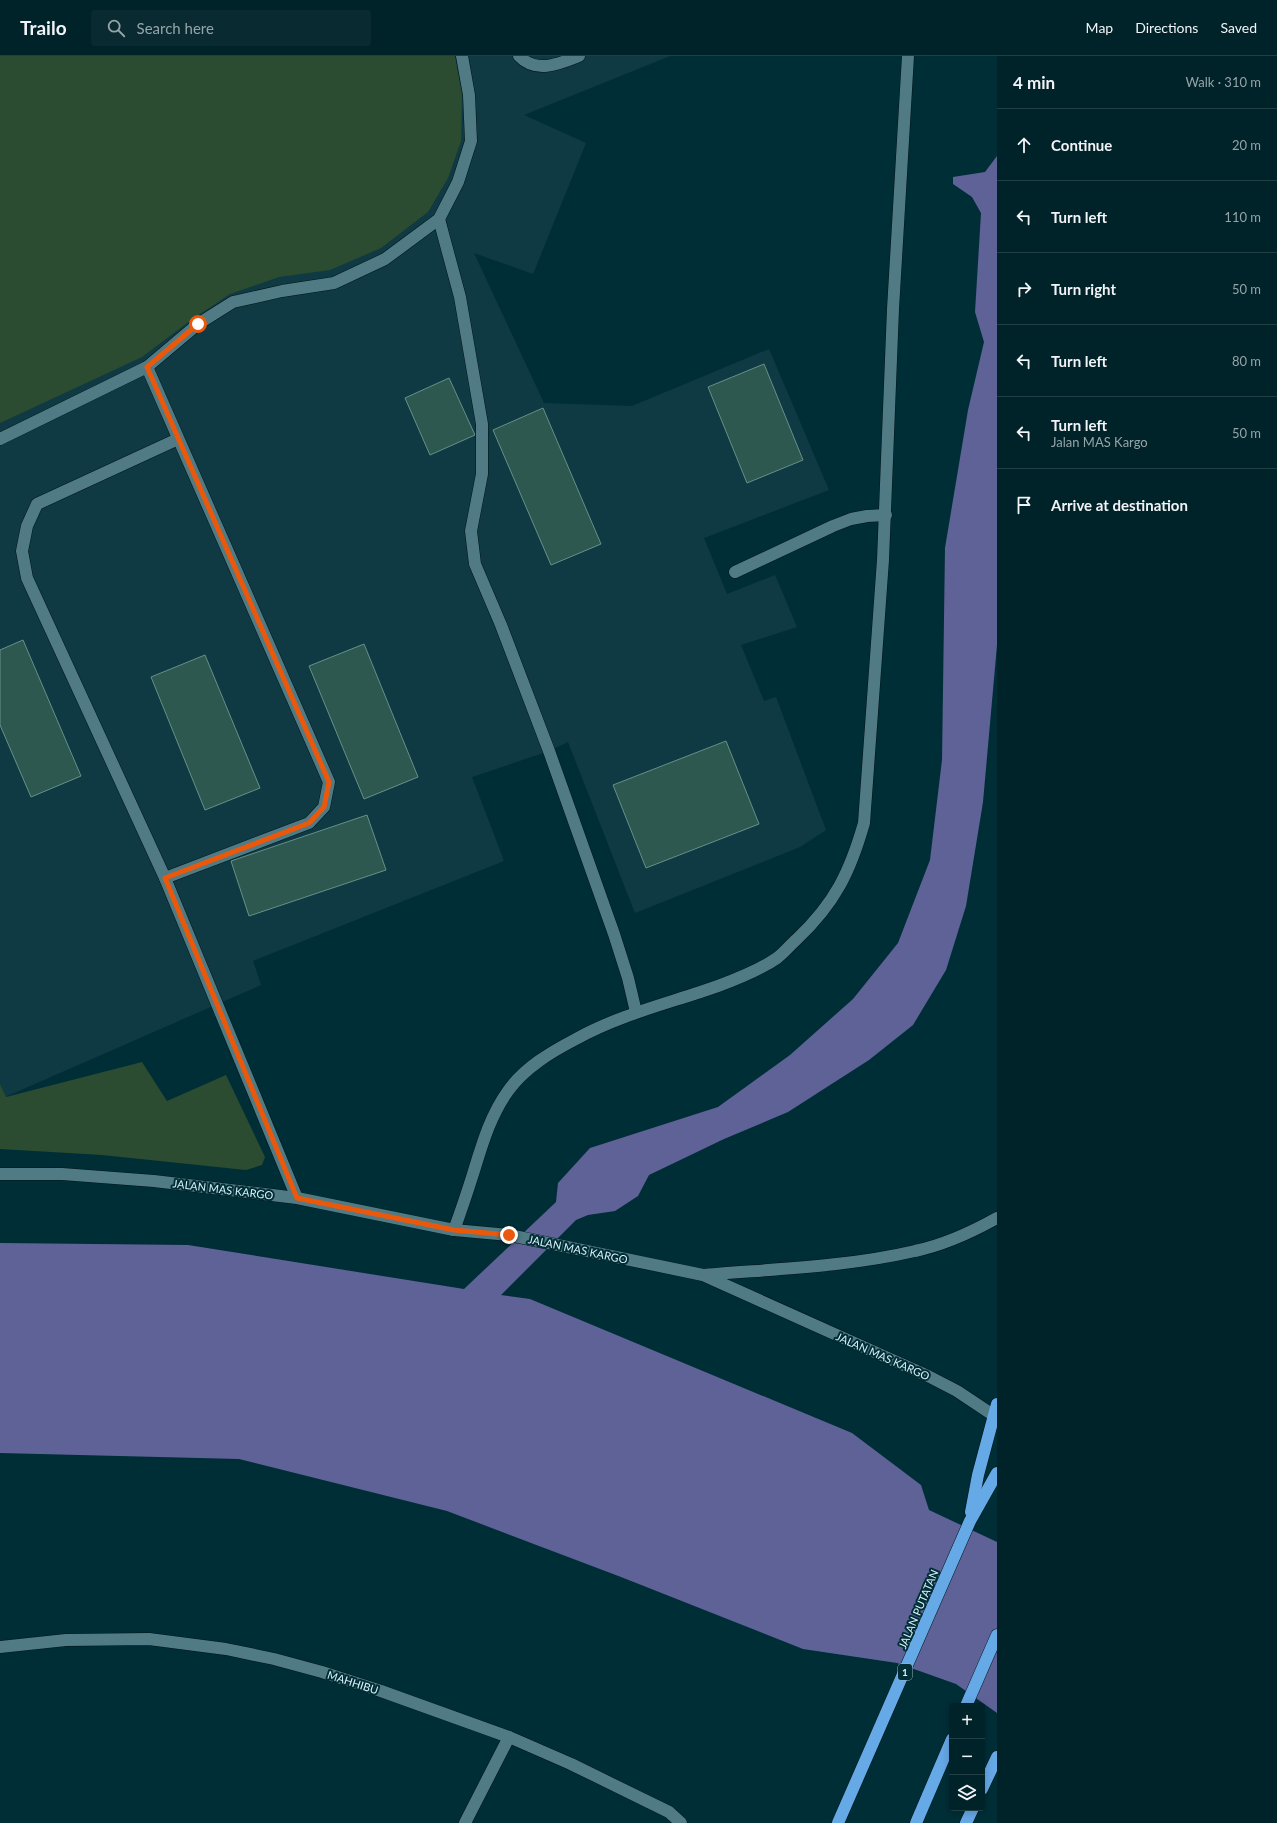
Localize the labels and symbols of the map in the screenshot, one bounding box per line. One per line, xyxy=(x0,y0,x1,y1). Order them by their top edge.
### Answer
route start xyxy=(189,315,207,333)
street label: JALAN MAS KARGO xyxy=(172,1176,274,1202)
route end xyxy=(500,1226,518,1244)
street label: JALAN MAS KARGO xyxy=(527,1232,629,1266)
street label: JALAN MAS KARGO xyxy=(834,1329,932,1383)
street label: JALAN PUTATAN xyxy=(895,1567,941,1651)
road number: 1 xyxy=(898,1664,912,1680)
street label: MAHHIBU xyxy=(326,1668,380,1696)

